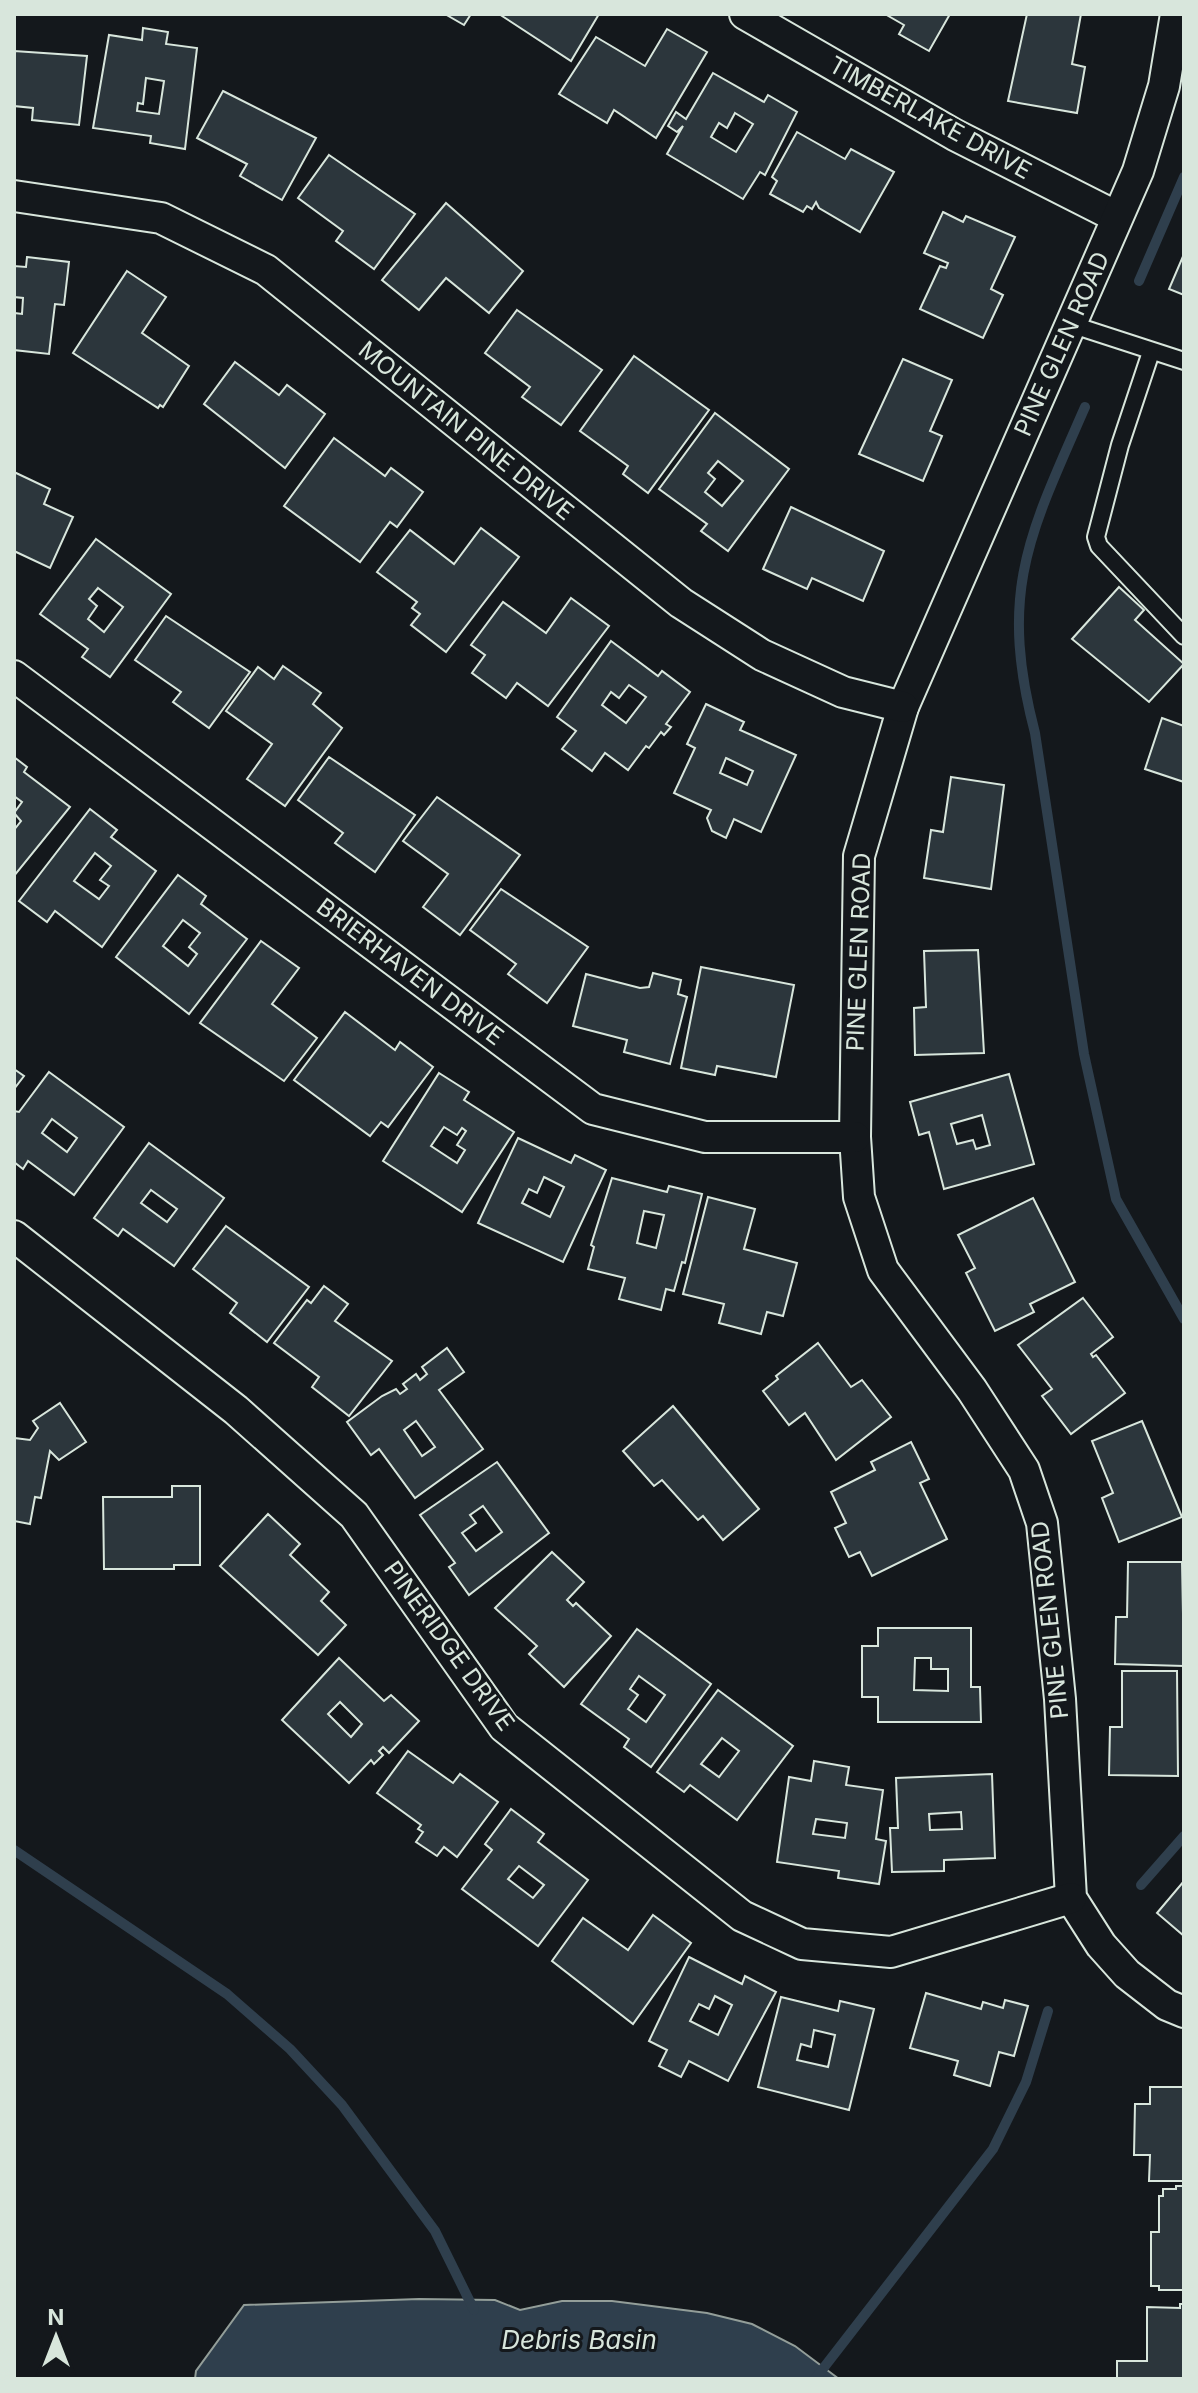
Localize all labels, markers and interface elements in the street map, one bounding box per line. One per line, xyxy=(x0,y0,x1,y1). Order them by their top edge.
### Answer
street label: TIMBERLAKE DRIVE xyxy=(824,50,1036,185)
street label: PINE GLEN ROAD xyxy=(1008,247,1115,440)
street label: MOUNTAIN PINE DRIVE xyxy=(353,335,580,526)
street label: PINE GLEN ROAD xyxy=(841,852,876,1052)
street label: BRIERHAVEN DRIVE xyxy=(311,892,509,1051)
street label: PINE GLEN ROAD xyxy=(1025,1520,1074,1720)
street label: PINERIDGE DRIVE xyxy=(378,1555,521,1736)
north arrow xyxy=(16,2297,96,2377)
text: N xyxy=(48,2304,64,2330)
water label: Debris Basin xyxy=(501,2324,657,2355)

